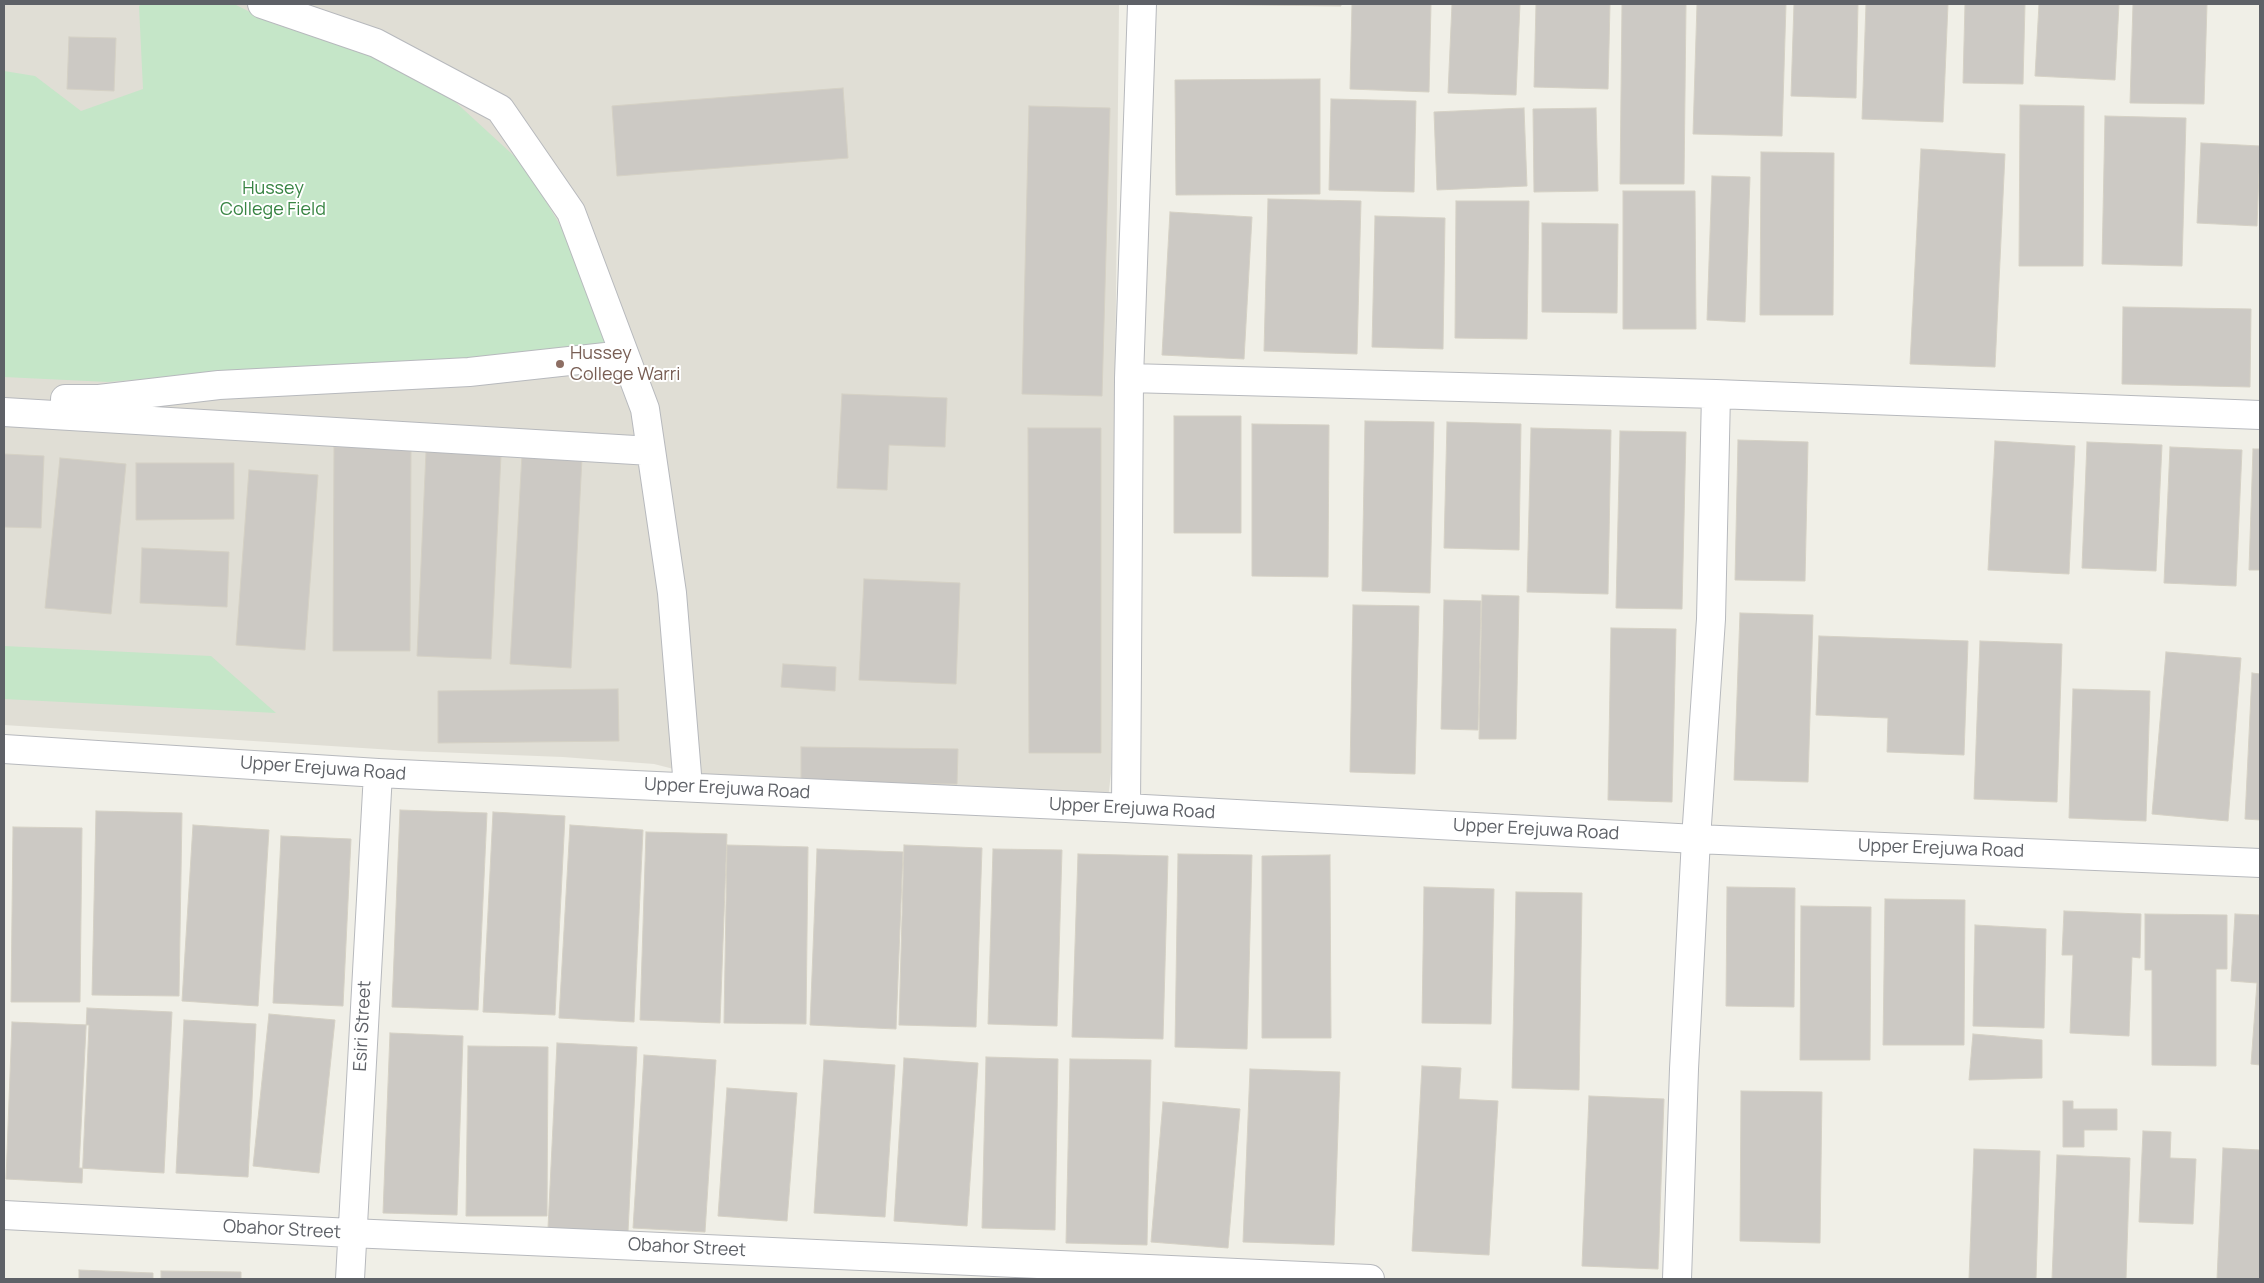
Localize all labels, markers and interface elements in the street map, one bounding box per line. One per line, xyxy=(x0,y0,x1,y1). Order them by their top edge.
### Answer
park label: Hussey College Field xyxy=(220,178,326,220)
place label: Hussey College Warri xyxy=(570,343,680,386)
marker: Hussey College Warri xyxy=(554,358,566,370)
street label: Upper Erejuwa Road xyxy=(239,752,407,786)
street label: Upper Erejuwa Road xyxy=(643,774,811,804)
street label: Upper Erejuwa Road xyxy=(1048,794,1216,824)
street label: Upper Erejuwa Road xyxy=(1452,815,1620,845)
street label: Upper Erejuwa Road xyxy=(1857,835,2025,863)
street label: Esiri Street xyxy=(350,980,376,1072)
street label: Obahor Street xyxy=(223,1216,341,1244)
street label: Obahor Street xyxy=(628,1234,746,1262)

